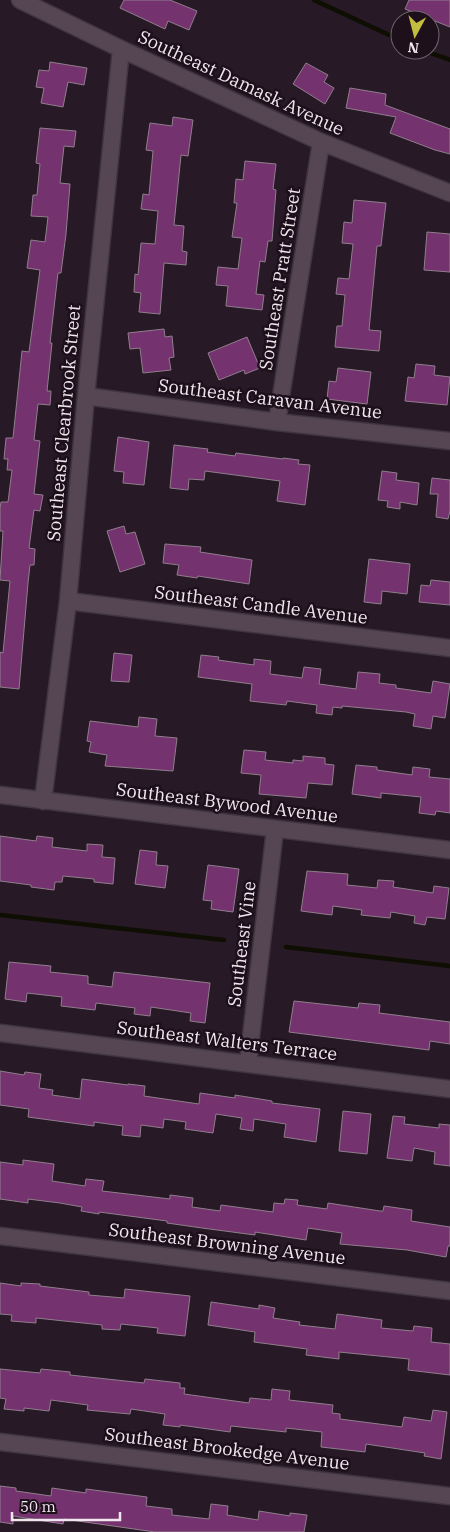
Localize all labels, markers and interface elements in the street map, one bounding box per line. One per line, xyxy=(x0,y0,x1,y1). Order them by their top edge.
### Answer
north arrow xyxy=(390,10,440,60)
street label: Southeast Damask Avenue xyxy=(135,25,348,140)
text: N xyxy=(407,38,420,58)
street label: Southeast Pratt Street xyxy=(254,186,305,372)
street label: Southeast Clearbrook Street xyxy=(42,304,85,542)
street label: Southeast Caravan Avenue xyxy=(157,373,383,424)
street label: Southeast Candle Avenue xyxy=(153,580,369,629)
street label: Southeast Bywood Avenue xyxy=(115,777,339,828)
street label: Southeast Vine xyxy=(222,880,261,1008)
street label: Southeast Walters Terrace xyxy=(116,1016,339,1065)
street label: Southeast Browning Avenue xyxy=(107,1218,347,1269)
street label: Southeast Brookedge Avenue xyxy=(103,1422,351,1475)
scale bar xyxy=(12,1490,120,1522)
text: 50 m xyxy=(20,1497,56,1516)

